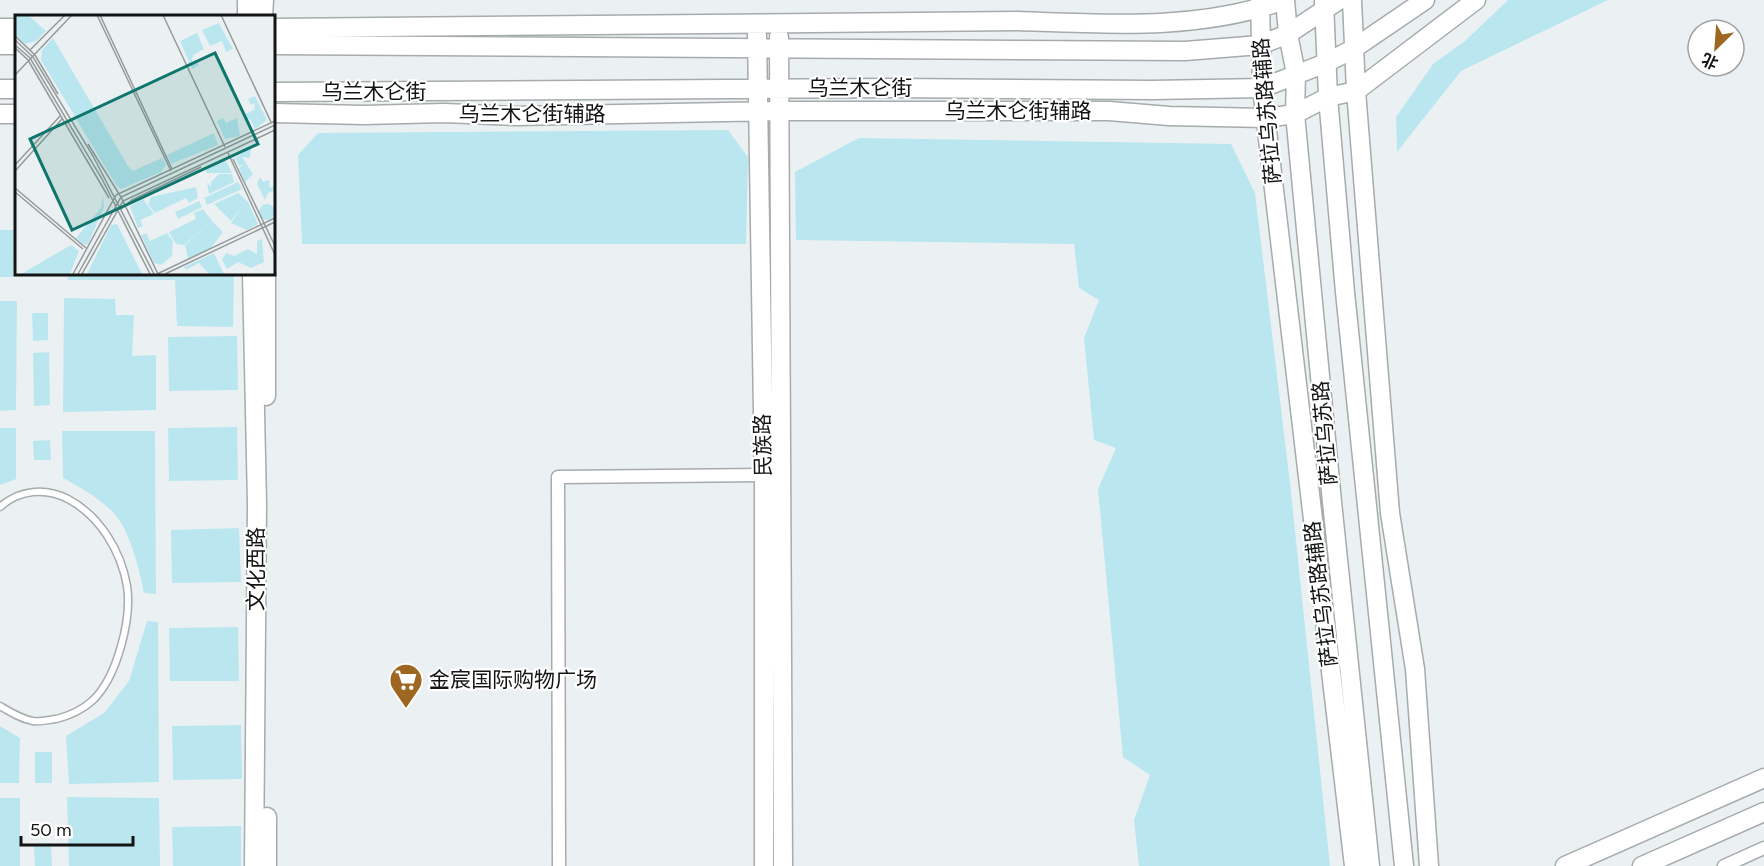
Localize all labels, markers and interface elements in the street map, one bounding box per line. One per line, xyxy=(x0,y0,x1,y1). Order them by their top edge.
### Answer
inset map xyxy=(15,15,274,274)
north arrow xyxy=(1686,18,1746,78)
street label: 萨拉乌苏路辅路 xyxy=(1248,37,1285,185)
text: 北 xyxy=(1699,49,1721,73)
street label: 乌兰木仑街 xyxy=(808,75,913,100)
street label: 乌兰木仑街 xyxy=(322,79,427,104)
street label: 乌兰木仑街辅路 xyxy=(945,98,1092,123)
street label: 乌兰木仑街辅路 xyxy=(459,101,606,126)
street label: 萨拉乌苏路 xyxy=(1307,380,1342,486)
street label: 民族路 xyxy=(749,413,776,477)
street label: 萨拉乌苏路辅路 xyxy=(1299,520,1342,669)
street label: 文化西路 xyxy=(243,527,268,611)
supermarket icon: 金宸国际购物广场 xyxy=(388,662,424,709)
place label: 金宸国际购物广场 xyxy=(429,667,597,692)
scale bar xyxy=(21,809,134,847)
text: 50 m xyxy=(30,819,72,841)

